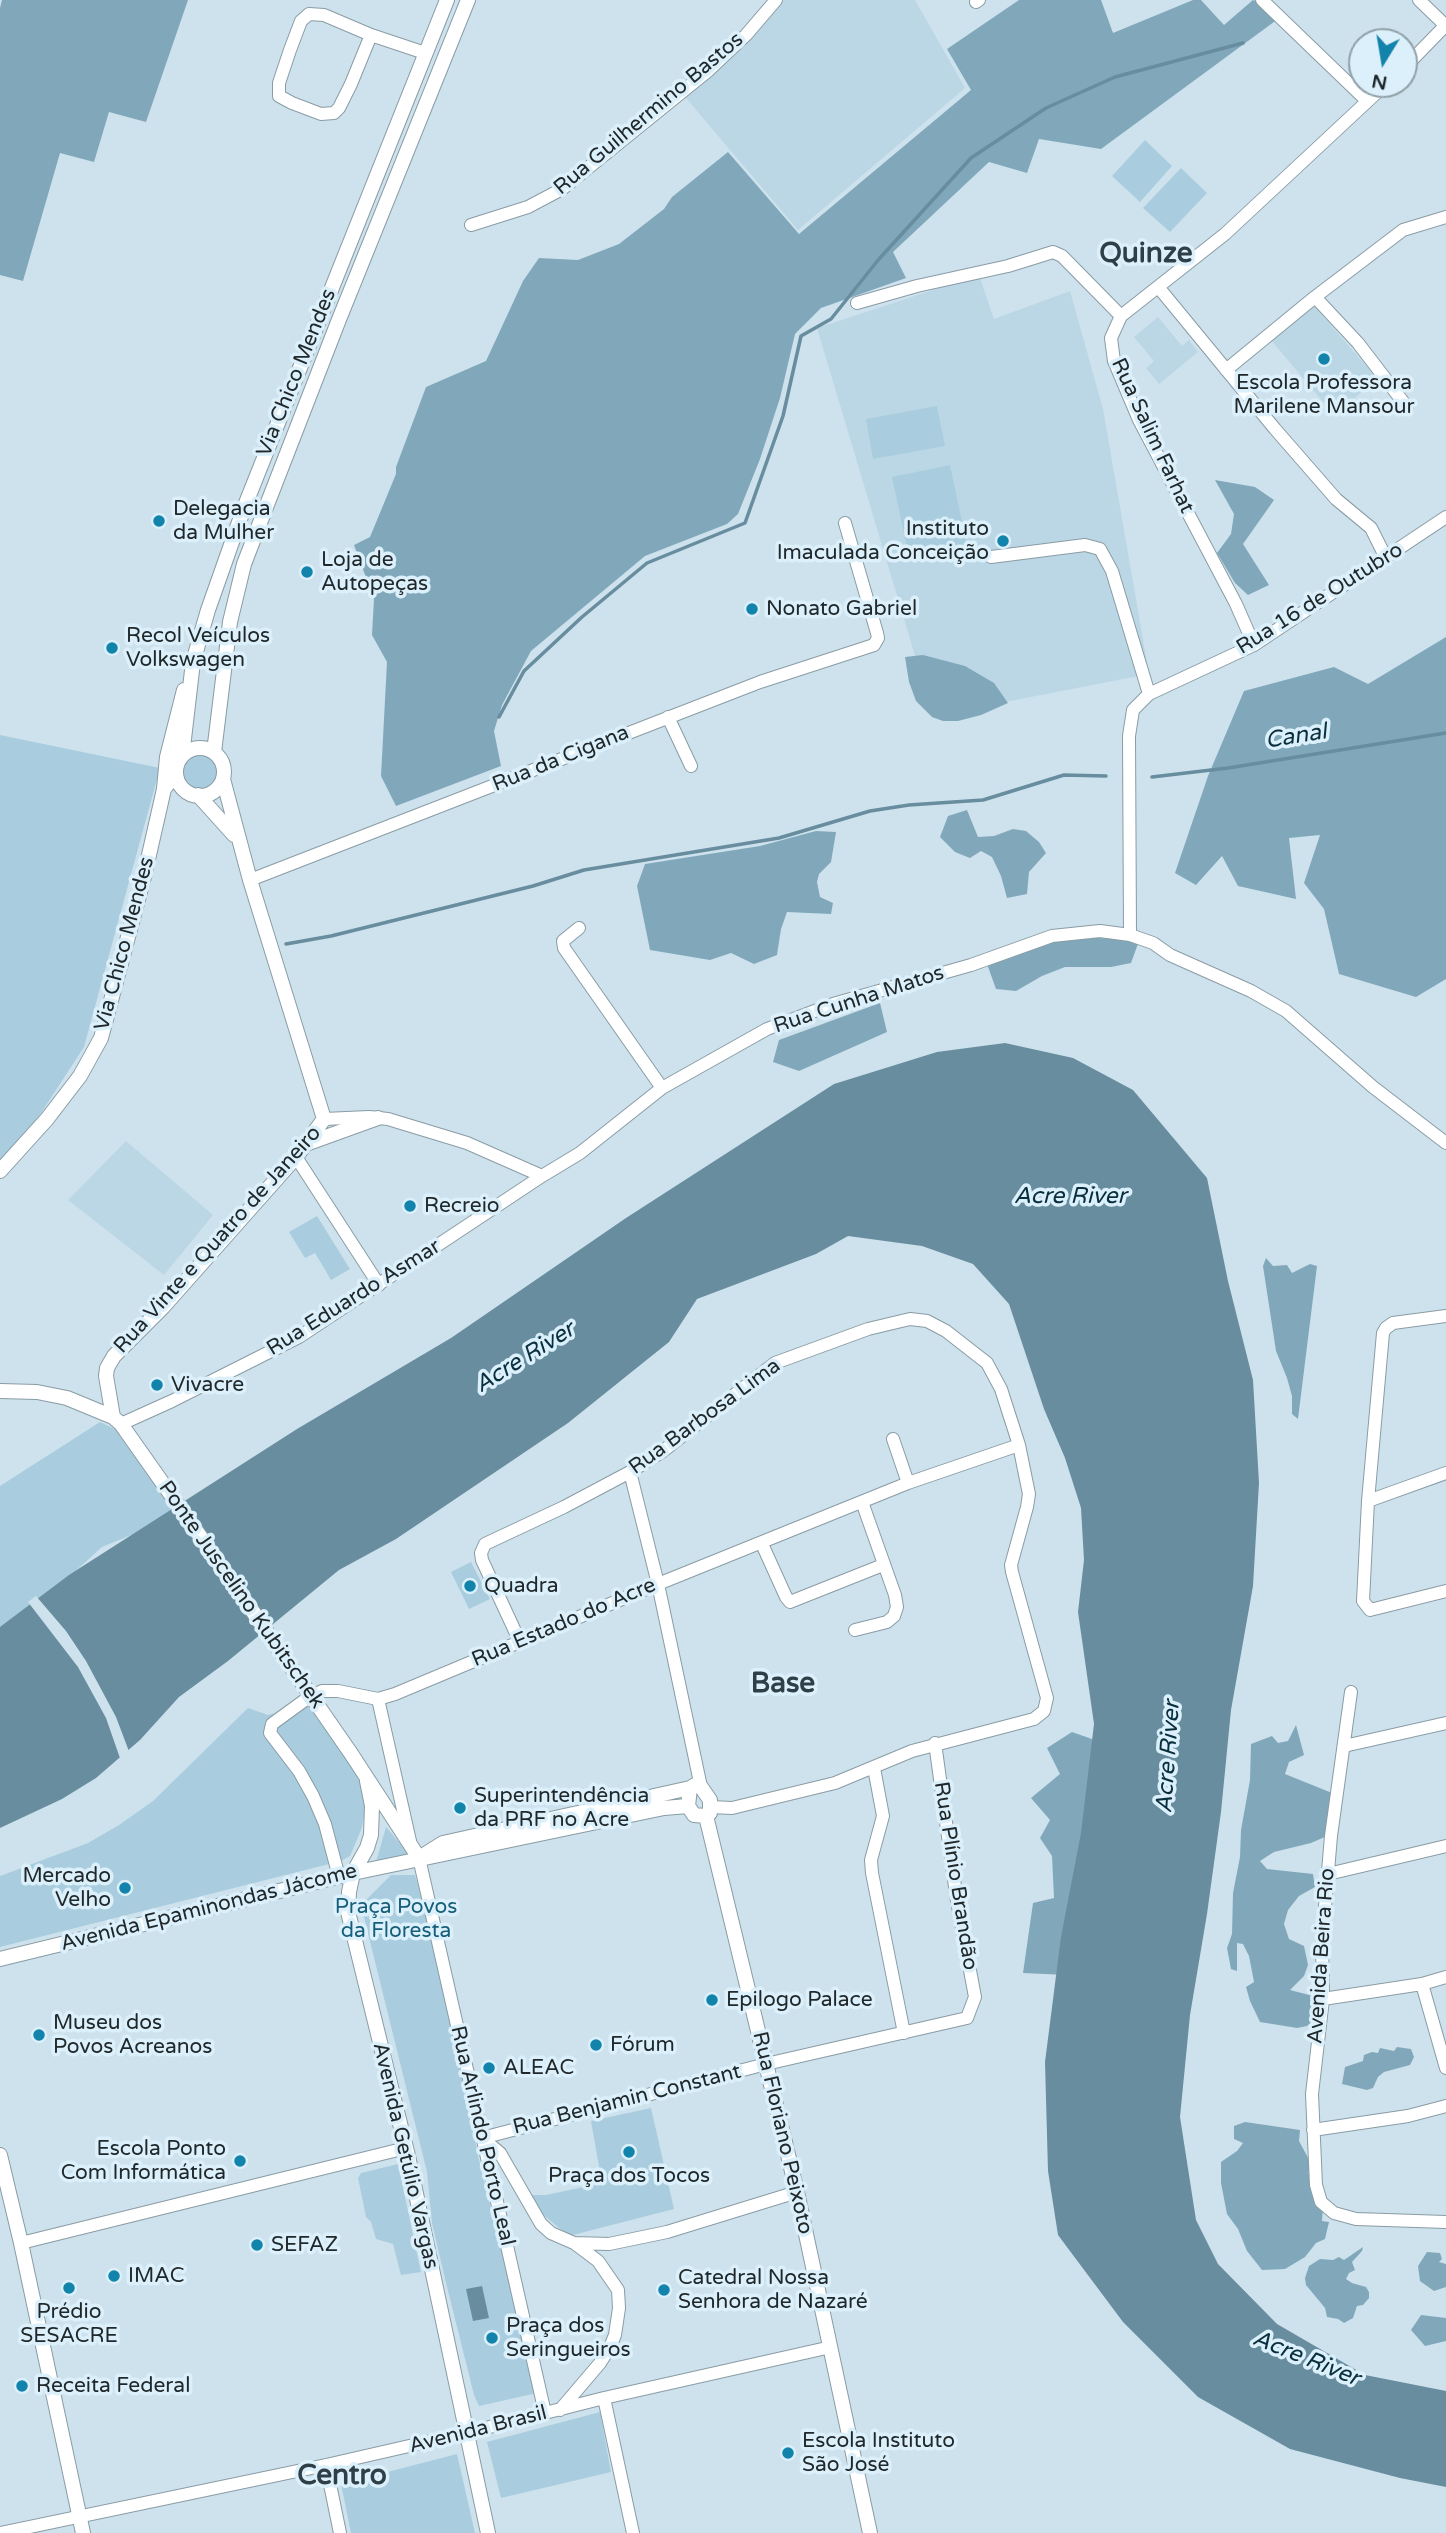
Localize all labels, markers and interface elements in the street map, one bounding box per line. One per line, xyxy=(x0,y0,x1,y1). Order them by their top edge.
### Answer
street label: Rua Guilhermino Bastos xyxy=(549,27,749,201)
north arrow xyxy=(1348,28,1418,98)
text: N xyxy=(1370,69,1389,94)
district label: Quinze xyxy=(1099,238,1193,272)
street label: Via Chico Mendes xyxy=(252,285,342,461)
marker: Escola Professora Marilene Mansour xyxy=(1316,351,1332,367)
street label: Rua Salim Farhat xyxy=(1105,354,1199,518)
place label: Escola Professora Marilene Mansour xyxy=(1233,370,1415,420)
place label: Delegacia da Mulher xyxy=(173,496,274,546)
marker: Delegacia da Mulher xyxy=(151,513,167,529)
place label: Instituto Imaculada Conceição xyxy=(777,516,989,566)
marker: Instituto Imaculada Conceição xyxy=(995,533,1011,549)
street label: Rua 16 de Outubro xyxy=(1232,538,1408,660)
place label: Loja de Autopeças xyxy=(321,547,428,597)
marker: Loja de Autopeças xyxy=(299,564,315,580)
place label: Nonato Gabriel xyxy=(766,596,917,622)
marker: Nonato Gabriel xyxy=(744,601,760,617)
place label: Recol Veículos Volkswagen xyxy=(126,623,270,673)
marker: Recol Veículos Volkswagen xyxy=(104,640,120,656)
water label: Canal xyxy=(1263,719,1329,755)
street label: Rua da Cigana xyxy=(489,720,633,798)
street label: Via Chico Mendes xyxy=(90,854,160,1034)
street label: Rua Cunha Matos xyxy=(771,961,947,1039)
street label: Rua Vinte e Quatro de Janeiro xyxy=(109,1121,327,1359)
water label: Acre River xyxy=(1014,1183,1126,1211)
place label: Recreio xyxy=(424,1193,500,1219)
marker: Recreio xyxy=(402,1198,418,1214)
street label: Rua Eduardo Asmar xyxy=(263,1234,445,1362)
water label: Acre River xyxy=(470,1316,580,1400)
street label: Rua Barbosa Lima xyxy=(624,1354,786,1480)
place label: Vivacre xyxy=(171,1372,244,1398)
marker: Vivacre xyxy=(149,1377,165,1393)
street label: Ponte Juscelino Kubitschek xyxy=(153,1476,329,1714)
street label: Rua Estado do Acre xyxy=(468,1573,660,1673)
place label: Quadra xyxy=(484,1573,559,1599)
marker: Quadra xyxy=(462,1578,478,1594)
district label: Base xyxy=(751,1668,815,1702)
water label: Acre River xyxy=(1151,1700,1187,1814)
street label: Rua Plínio Brandão xyxy=(928,1780,982,1972)
place label: Superintendência da PRF no Acre xyxy=(474,1783,649,1833)
marker: Superintendência da PRF no Acre xyxy=(452,1800,468,1816)
street label: Avenida Epaminondas Jácome xyxy=(58,1859,360,1957)
place label: Mercado Velho xyxy=(22,1863,111,1913)
street label: Avenida Beira Rio xyxy=(1303,1867,1341,2045)
marker: Mercado Velho xyxy=(117,1880,133,1896)
park label: Praça Povos da Floresta xyxy=(335,1894,457,1944)
place label: Epilogo Palace xyxy=(726,1987,873,2013)
marker: Epilogo Palace xyxy=(704,1992,720,2008)
place label: Museu dos Povos Acreanos xyxy=(53,2010,212,2060)
street label: Rua Arlindo Porto Leal xyxy=(444,2024,520,2248)
marker: Museu dos Povos Acreanos xyxy=(31,2027,47,2043)
street label: Rua Floriano Peixoto xyxy=(746,2029,818,2237)
place label: Fórum xyxy=(610,2032,675,2058)
marker: Fórum xyxy=(588,2037,604,2053)
street label: Avenida Getúlio Vargas xyxy=(367,2040,443,2272)
place label: ALEAC xyxy=(503,2055,574,2081)
street label: Rua Benjamin Constant xyxy=(510,2059,744,2141)
marker: ALEAC xyxy=(481,2060,497,2076)
place label: Escola Ponto Com Informática xyxy=(61,2136,226,2186)
marker: Praça dos Tocos xyxy=(621,2144,637,2160)
marker: Escola Ponto Com Informática xyxy=(232,2153,248,2169)
place label: Praça dos Tocos xyxy=(548,2163,710,2189)
place label: SEFAZ xyxy=(271,2232,338,2258)
marker: SEFAZ xyxy=(249,2237,265,2253)
place label: IMAC xyxy=(128,2263,184,2289)
place label: Catedral Nossa Senhora de Nazaré xyxy=(678,2265,868,2315)
marker: IMAC xyxy=(106,2268,122,2284)
marker: Prédio SESACRE xyxy=(61,2280,77,2296)
marker: Catedral Nossa Senhora de Nazaré xyxy=(656,2282,672,2298)
place label: Prédio SESACRE xyxy=(20,2299,118,2349)
place label: Praça dos Seringueiros xyxy=(506,2313,631,2363)
water label: Acre River xyxy=(1249,2325,1363,2393)
marker: Praça dos Seringueiros xyxy=(484,2330,500,2346)
place label: Receita Federal xyxy=(36,2373,190,2399)
marker: Receita Federal xyxy=(14,2378,30,2394)
street label: Avenida Brasil xyxy=(406,2401,550,2459)
place label: Escola Instituto São José xyxy=(802,2428,955,2478)
marker: Escola Instituto São José xyxy=(780,2445,796,2461)
district label: Centro xyxy=(297,2460,387,2494)

